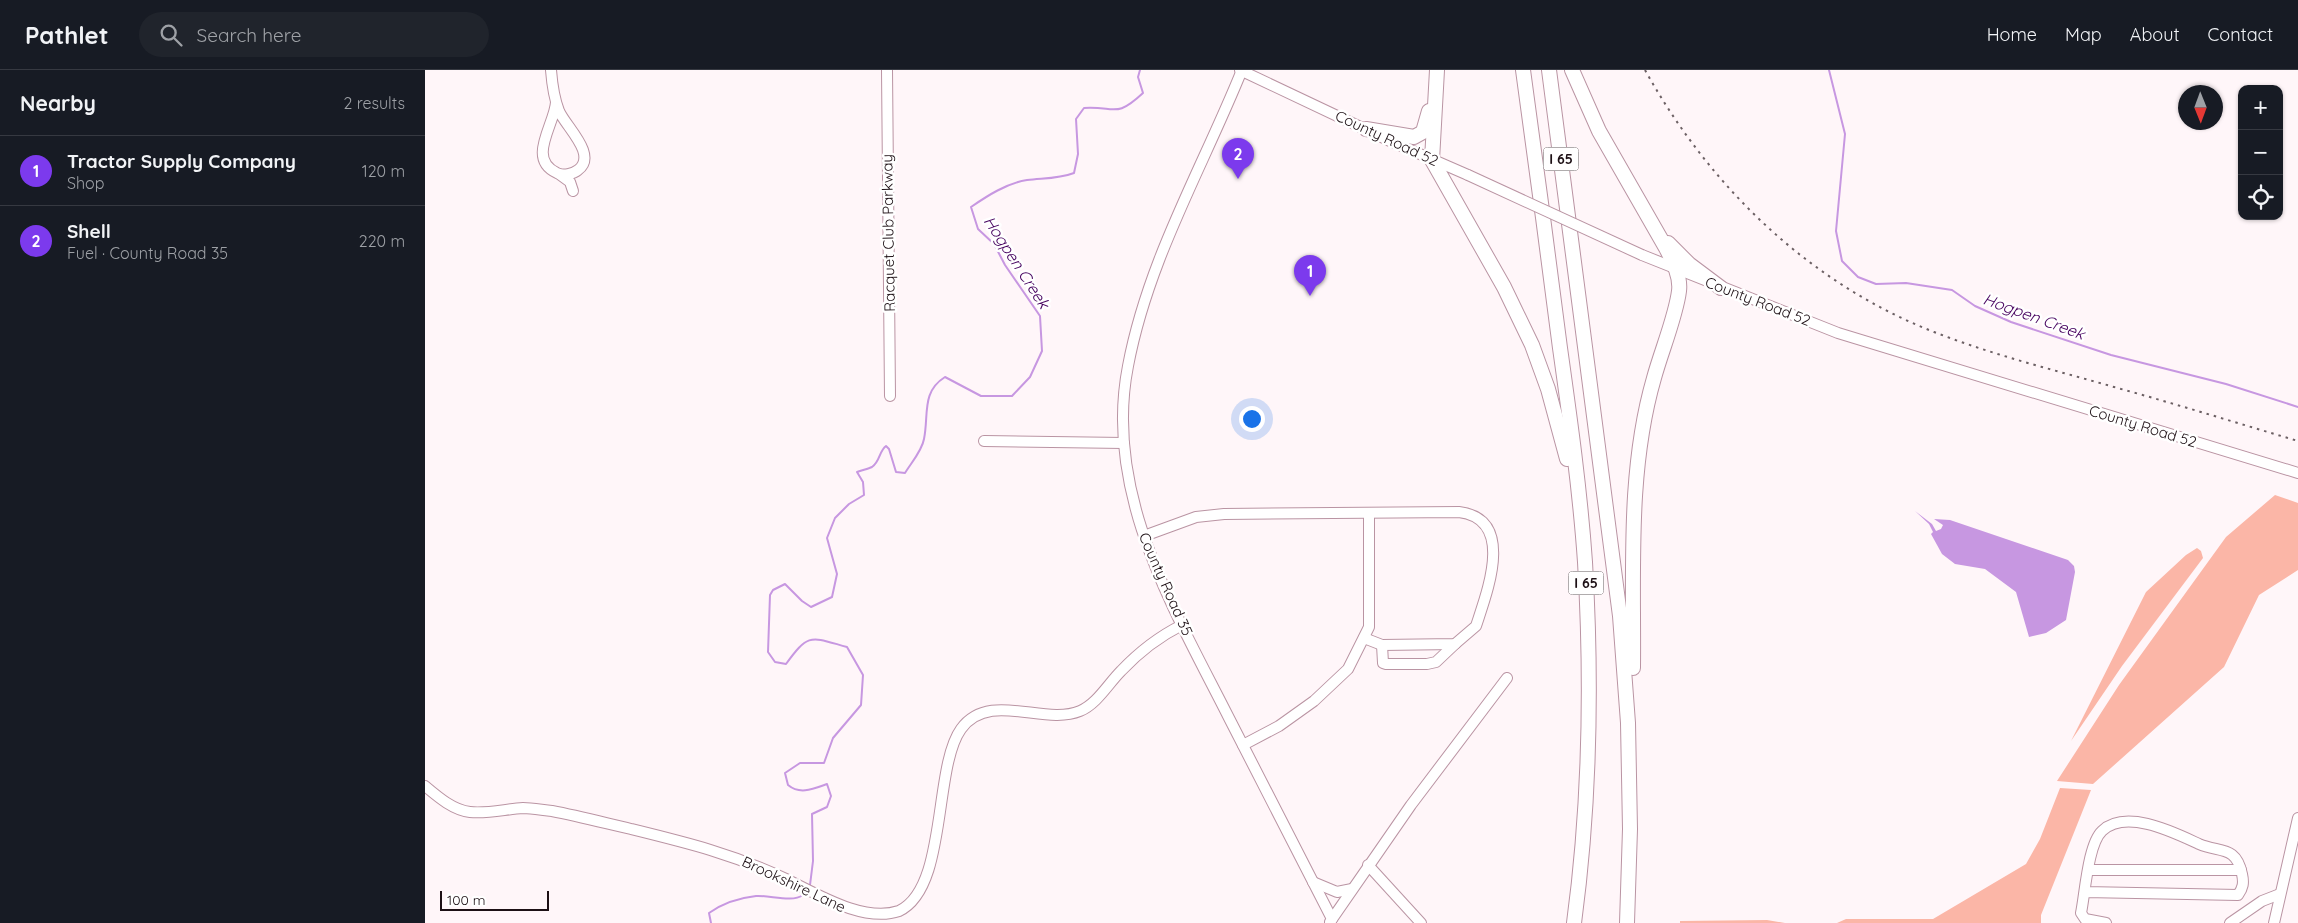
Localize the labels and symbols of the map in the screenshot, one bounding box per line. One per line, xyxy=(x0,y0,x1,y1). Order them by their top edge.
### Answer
north arrow xyxy=(2178,85,2223,130)
street label: County Road 52 xyxy=(1332,106,1442,170)
pin: 2 xyxy=(1222,138,1254,179)
road number: I 65 xyxy=(1543,148,1579,170)
street label: Racquet Club Parkway xyxy=(877,154,899,312)
water label: Hogpen Creek xyxy=(980,212,1055,313)
pin: 1 xyxy=(1294,255,1326,296)
street label: County Road 52 xyxy=(1703,272,1813,330)
water label: Hogpen Creek xyxy=(1981,288,2089,344)
street label: County Road 52 xyxy=(2087,401,2199,451)
your location xyxy=(1239,406,1265,432)
street label: County Road 35 xyxy=(1135,529,1197,639)
road number: I 65 xyxy=(1569,572,1603,594)
street label: Brookshire Lane xyxy=(739,852,849,916)
scale bar xyxy=(440,888,549,911)

